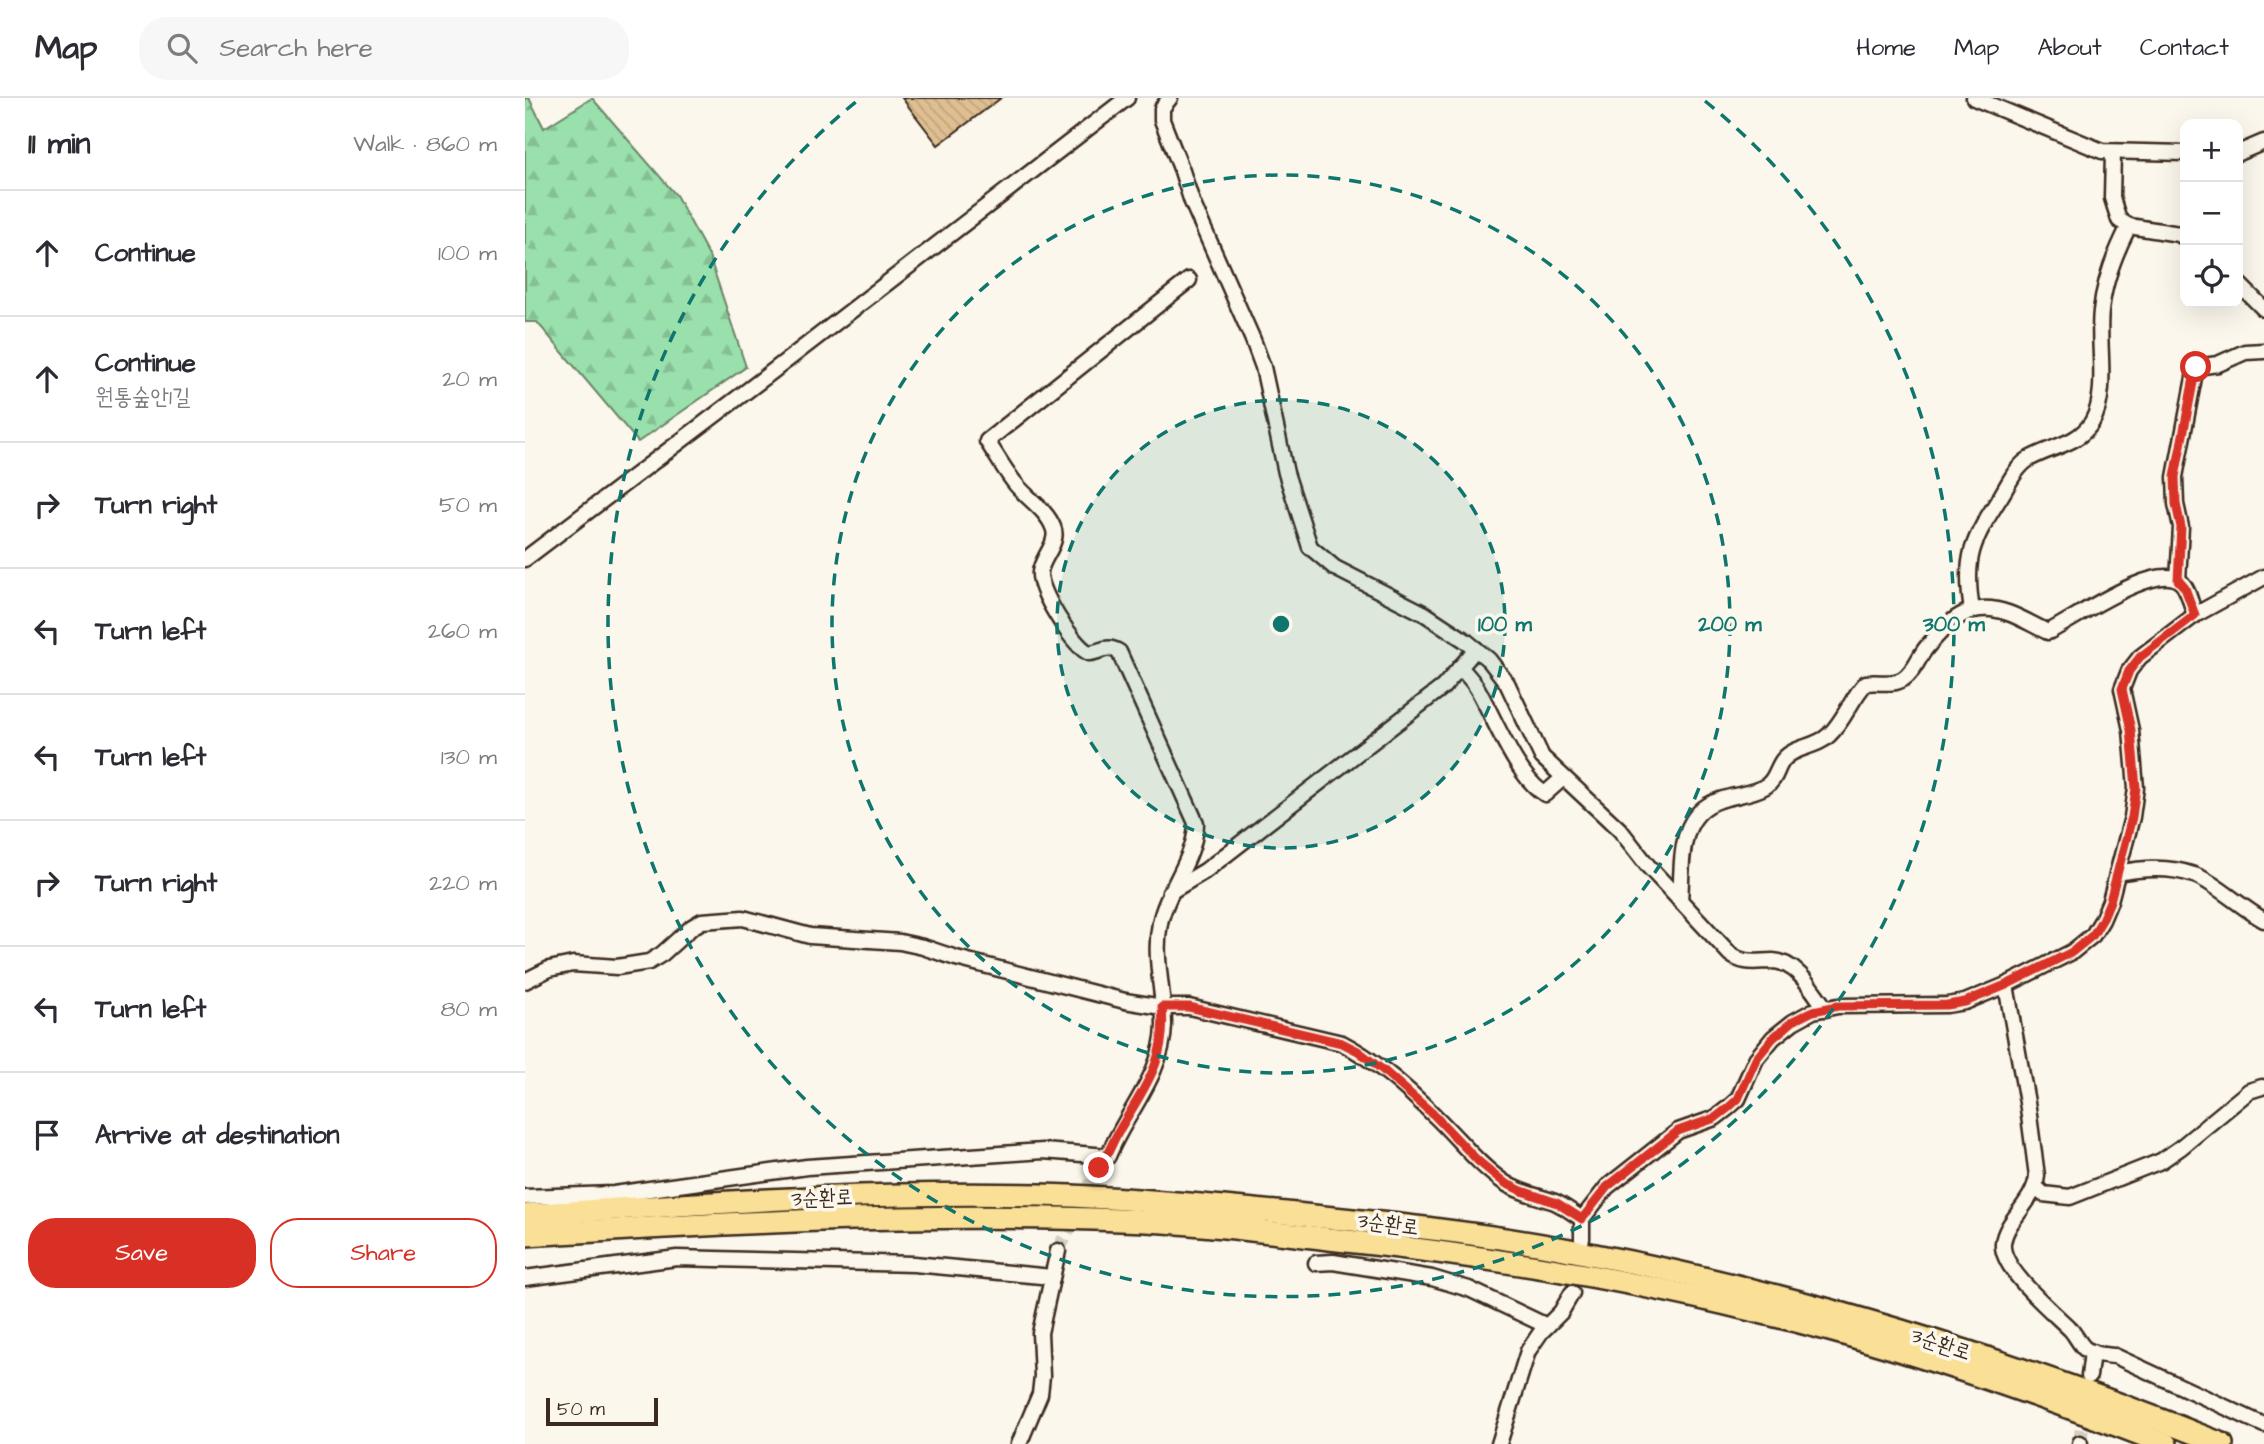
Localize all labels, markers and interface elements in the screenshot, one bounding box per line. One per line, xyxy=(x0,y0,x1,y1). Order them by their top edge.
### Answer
search box xyxy=(139,17,629,80)
text: Map xyxy=(35,25,97,71)
icon: search xyxy=(163,29,201,67)
text: Search here xyxy=(219,30,373,66)
text: Home xyxy=(1856,31,1916,65)
text: Map xyxy=(1954,31,1999,65)
text: About xyxy=(2037,31,2102,65)
text: Contact xyxy=(2140,31,2229,65)
map controls xyxy=(2180,119,2243,308)
button: + xyxy=(2180,119,2243,182)
text: 11 min xyxy=(28,123,91,165)
text: Walk · 860 m xyxy=(353,128,497,160)
button: − xyxy=(2180,182,2243,245)
icon: ahead xyxy=(28,234,66,272)
text: Continue xyxy=(95,235,196,271)
text: 100 m xyxy=(438,237,497,269)
button: locate xyxy=(2180,245,2243,308)
text: Continue xyxy=(95,345,196,381)
route start xyxy=(2180,351,2211,382)
icon: ahead xyxy=(28,360,66,398)
text: 20 m xyxy=(442,363,497,395)
text: 원통숲안1길 xyxy=(95,381,190,413)
icon: right xyxy=(28,486,66,524)
text: Turn right xyxy=(95,487,217,523)
text: 50 m xyxy=(439,489,497,521)
text: 100 m xyxy=(1478,610,1533,639)
text: 200 m xyxy=(1697,610,1762,639)
text: 300 m xyxy=(1922,610,1986,639)
icon: left xyxy=(28,612,66,650)
centre of rings xyxy=(1269,612,1293,636)
text: Turn left xyxy=(95,613,206,649)
text: 260 m xyxy=(428,615,497,647)
icon: left xyxy=(28,738,66,776)
text: Turn left xyxy=(95,739,206,775)
text: 130 m xyxy=(441,741,497,773)
icon: right xyxy=(28,864,66,902)
text: Turn right xyxy=(95,865,217,901)
text: 220 m xyxy=(429,867,497,899)
icon: left xyxy=(28,990,66,1028)
text: Turn left xyxy=(95,991,206,1027)
text: 80 m xyxy=(440,993,497,1025)
icon: arrive xyxy=(28,1116,66,1154)
text: Arrive at destination xyxy=(95,1117,340,1153)
route end xyxy=(1083,1152,1114,1183)
street label: 3순환로 xyxy=(791,1182,853,1214)
street label: 3순환로 xyxy=(1356,1206,1420,1242)
button: Save xyxy=(28,1218,256,1288)
button: Share xyxy=(270,1218,497,1288)
street label: 3순환로 xyxy=(1907,1321,1975,1367)
scale bar xyxy=(546,1395,658,1427)
text: 50 m xyxy=(557,1396,605,1423)

